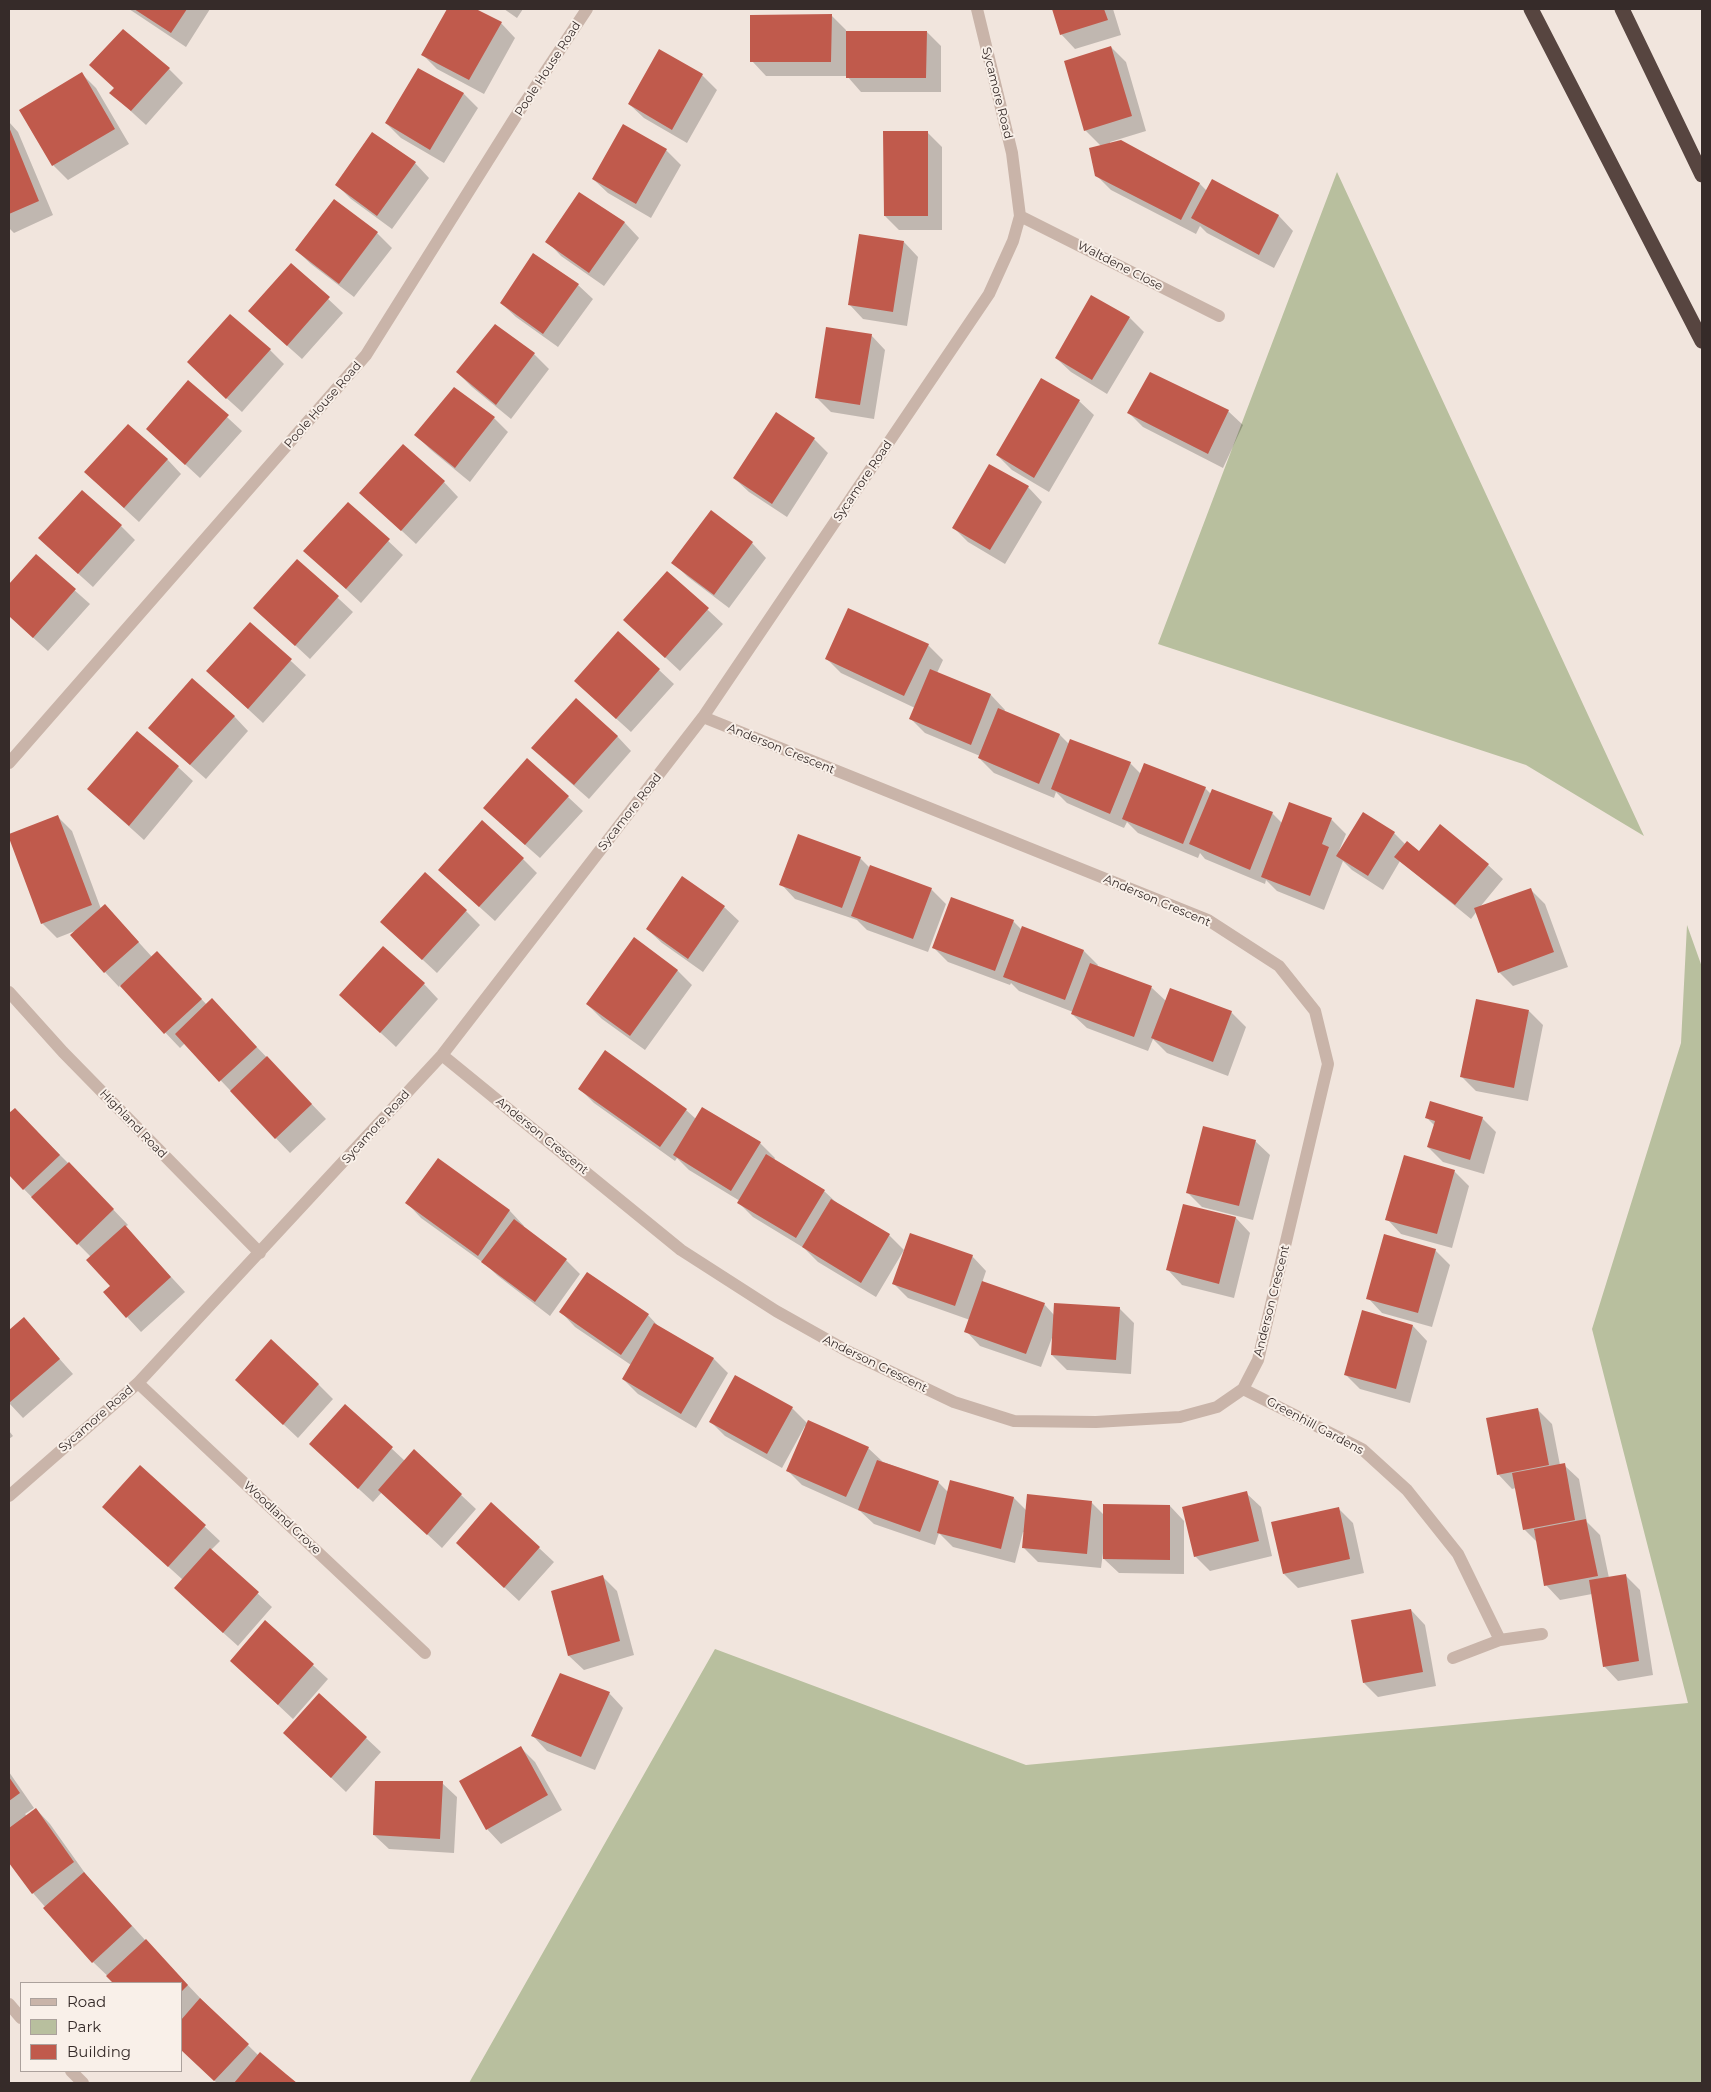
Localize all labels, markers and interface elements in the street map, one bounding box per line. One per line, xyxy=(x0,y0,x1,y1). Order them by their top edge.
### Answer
street label: Poole House Road xyxy=(512,19,584,119)
street label: Sycamore Road xyxy=(979,46,1015,140)
street label: Waltdene Close xyxy=(1075,238,1165,294)
street label: Poole House Road xyxy=(281,359,365,451)
street label: Sycamore Road xyxy=(831,438,895,524)
street label: Anderson Crescent xyxy=(725,721,837,777)
street label: Sycamore Road xyxy=(595,770,665,854)
street label: Anderson Crescent xyxy=(1101,872,1213,930)
street label: Highland Road xyxy=(96,1086,170,1162)
street label: Sycamore Road xyxy=(339,1087,413,1167)
street label: Anderson Crescent xyxy=(493,1094,591,1178)
street label: Anderson Crescent xyxy=(1251,1244,1293,1358)
street label: Anderson Crescent xyxy=(820,1332,930,1396)
street label: Sycamore Road xyxy=(56,1383,136,1455)
street label: Greenhill Gardens xyxy=(1264,1394,1366,1458)
street label: Woodland Grove xyxy=(240,1478,324,1558)
legend xyxy=(20,1982,182,2072)
text: Road xyxy=(67,1992,106,2011)
text: Park xyxy=(67,2017,101,2036)
text: Building xyxy=(67,2042,131,2061)

